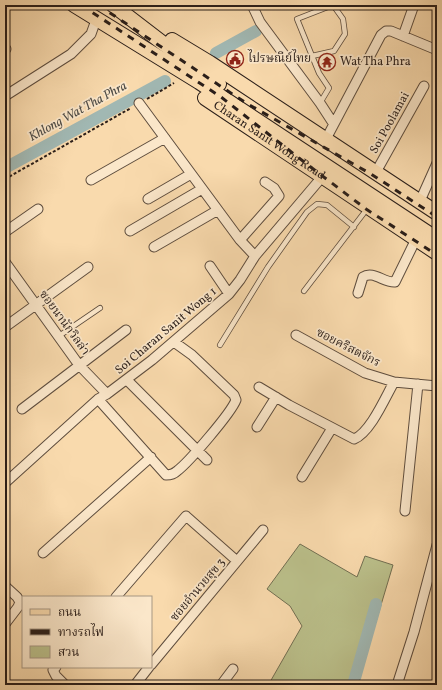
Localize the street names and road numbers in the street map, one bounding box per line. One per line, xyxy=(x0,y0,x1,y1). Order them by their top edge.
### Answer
street label: Soi Poolamai xyxy=(366,89,414,157)
street label: Charan Sanit Wong Road xyxy=(210,98,328,184)
street label: Soi Charan Sanit Wong 1 xyxy=(112,284,220,378)
street label: ซอยนานักวิลล่า xyxy=(35,287,93,359)
street label: ซอยคริสตจักร xyxy=(313,325,383,371)
street label: ซอยอำนวยสุข 3 xyxy=(167,555,229,625)

